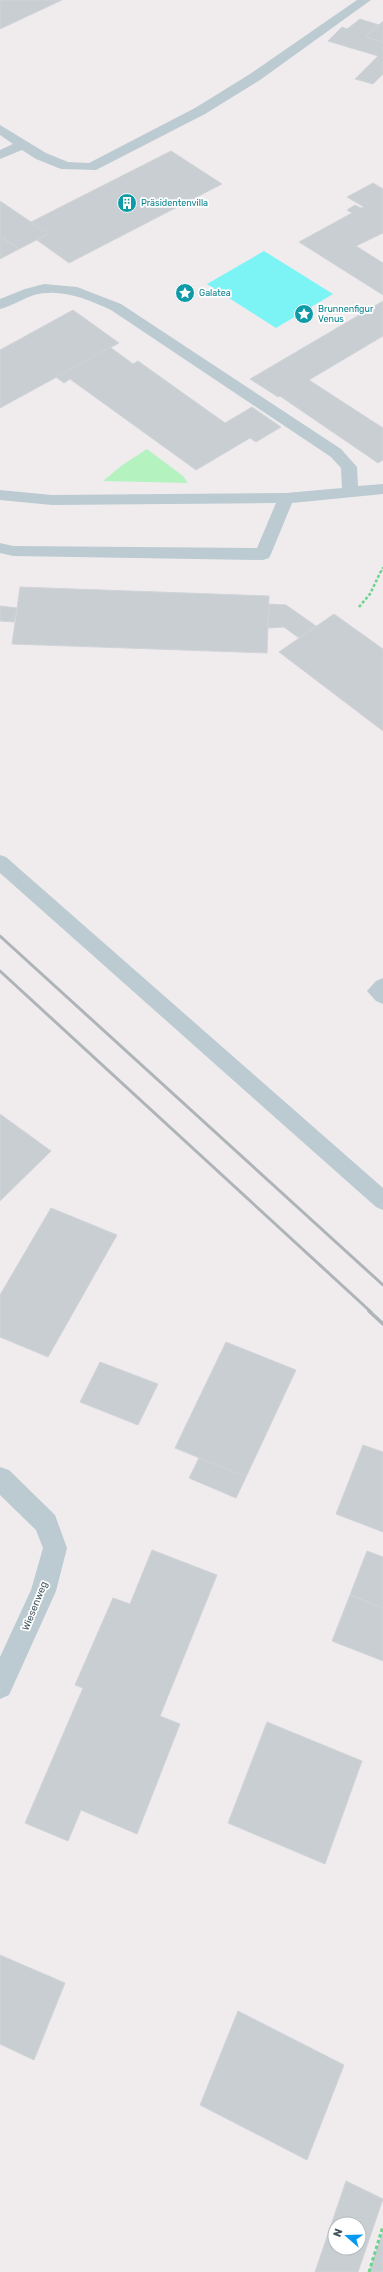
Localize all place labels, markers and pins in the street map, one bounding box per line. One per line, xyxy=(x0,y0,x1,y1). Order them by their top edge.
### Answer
building icon: Präsidentenvilla xyxy=(116,192,138,214)
place label: Präsidentenvilla xyxy=(141,198,208,208)
place icon: Galatea xyxy=(174,282,196,304)
place label: Galatea xyxy=(199,288,231,298)
place icon: Brunnenfigur Venus xyxy=(293,303,315,325)
place label: Brunnenfigur Venus xyxy=(318,304,374,324)

